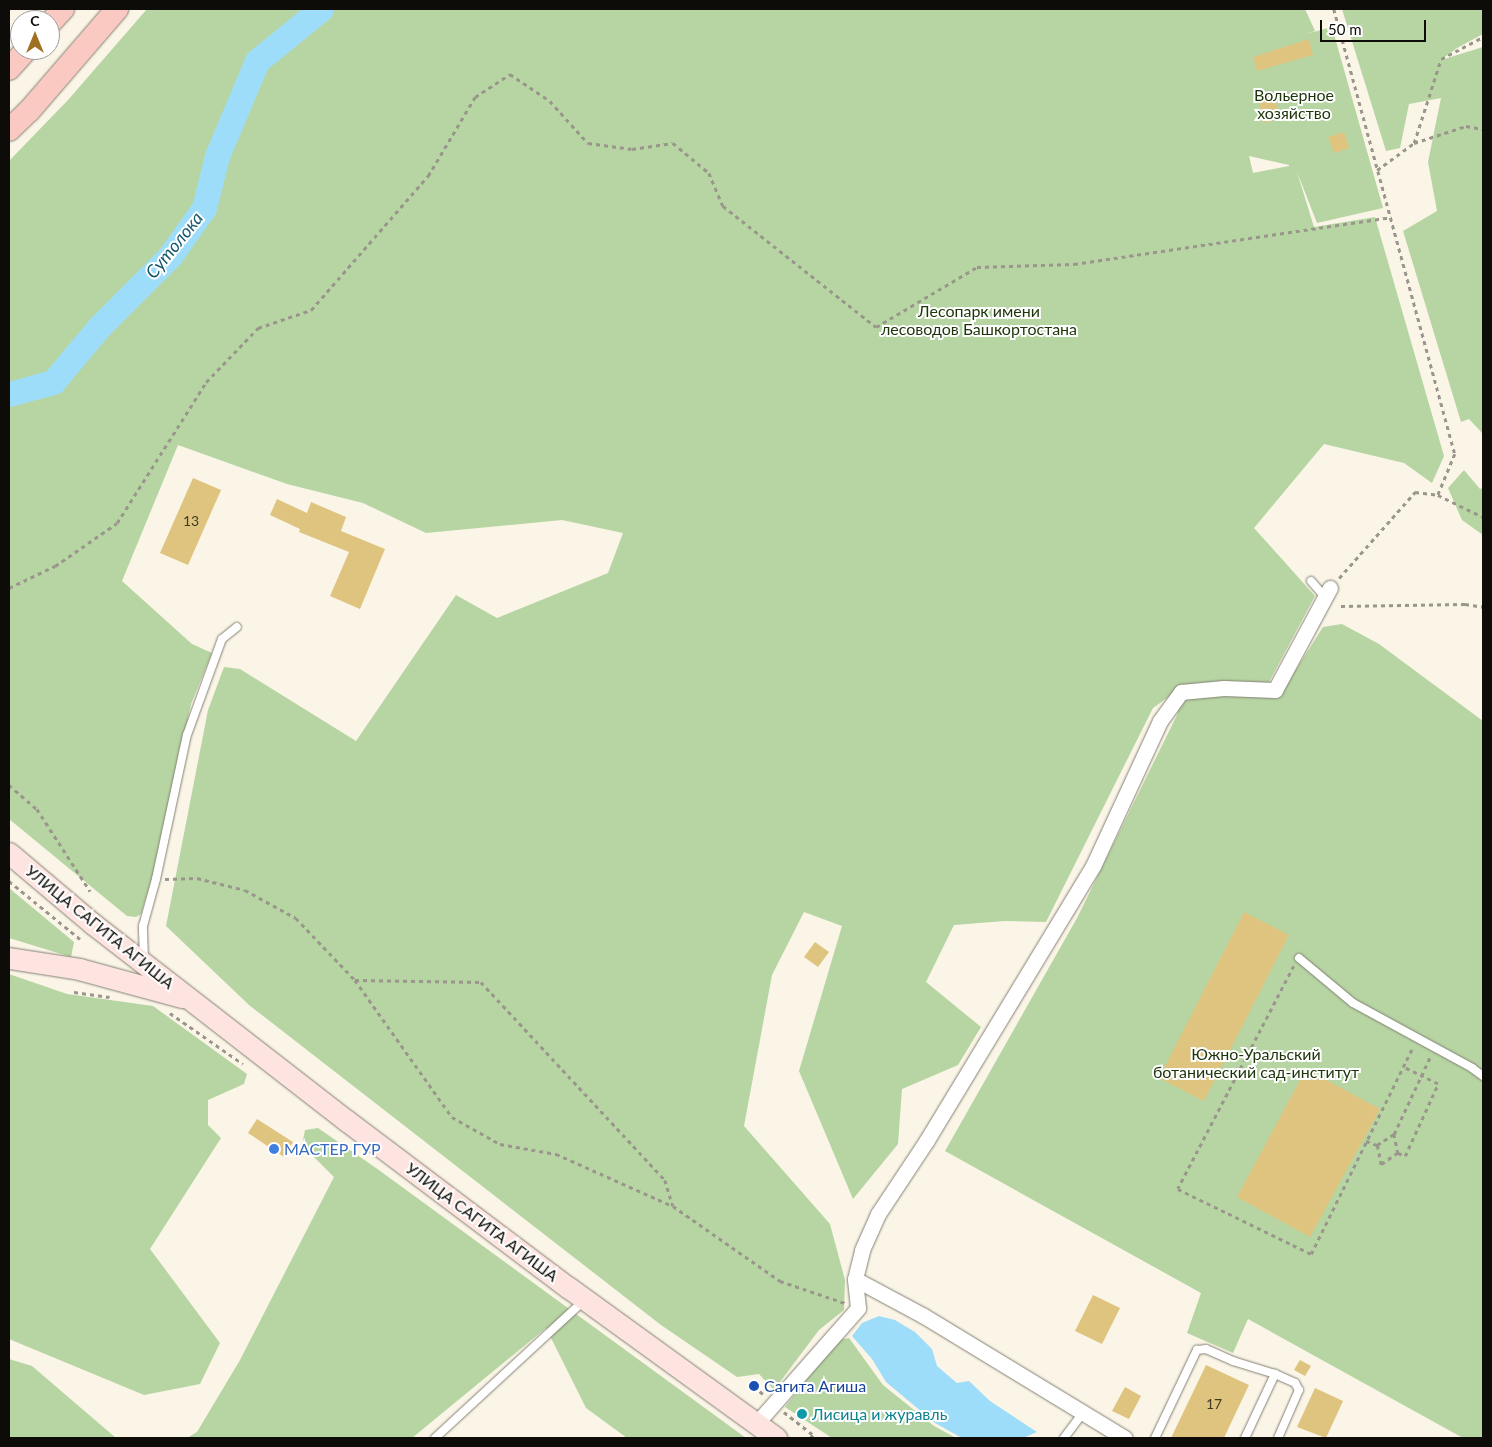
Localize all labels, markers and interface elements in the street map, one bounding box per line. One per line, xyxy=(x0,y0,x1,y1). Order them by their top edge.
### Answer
north arrow xyxy=(10,10,60,60)
scale bar xyxy=(1322,10,1428,42)
text: С xyxy=(30,12,40,29)
text: 50 m xyxy=(1328,20,1362,38)
park label: Вольерное хозяйство xyxy=(1254,85,1334,123)
water label: Сутолока xyxy=(141,207,207,283)
park label: Лесопарк имени лесоводов Башкортостана xyxy=(881,301,1077,339)
house number: 13 xyxy=(183,513,199,529)
street label: УЛИЦА САГИТА АГИША xyxy=(22,861,178,993)
park label: Южно-Уральский ботанический сад-институт xyxy=(1153,1044,1359,1082)
place label: МАСТЕР ГУР xyxy=(284,1139,381,1159)
marker: МАСТЕР ГУР xyxy=(268,1143,280,1155)
street label: УЛИЦА САГИТА АГИША xyxy=(402,1159,562,1285)
place label: Сагита Агиша xyxy=(764,1376,866,1396)
marker: Сагита Агиша xyxy=(748,1380,760,1392)
house number: 17 xyxy=(1206,1396,1222,1412)
place label: Лисица и журавль xyxy=(812,1404,947,1424)
marker: Лисица и журавль xyxy=(796,1408,808,1420)

